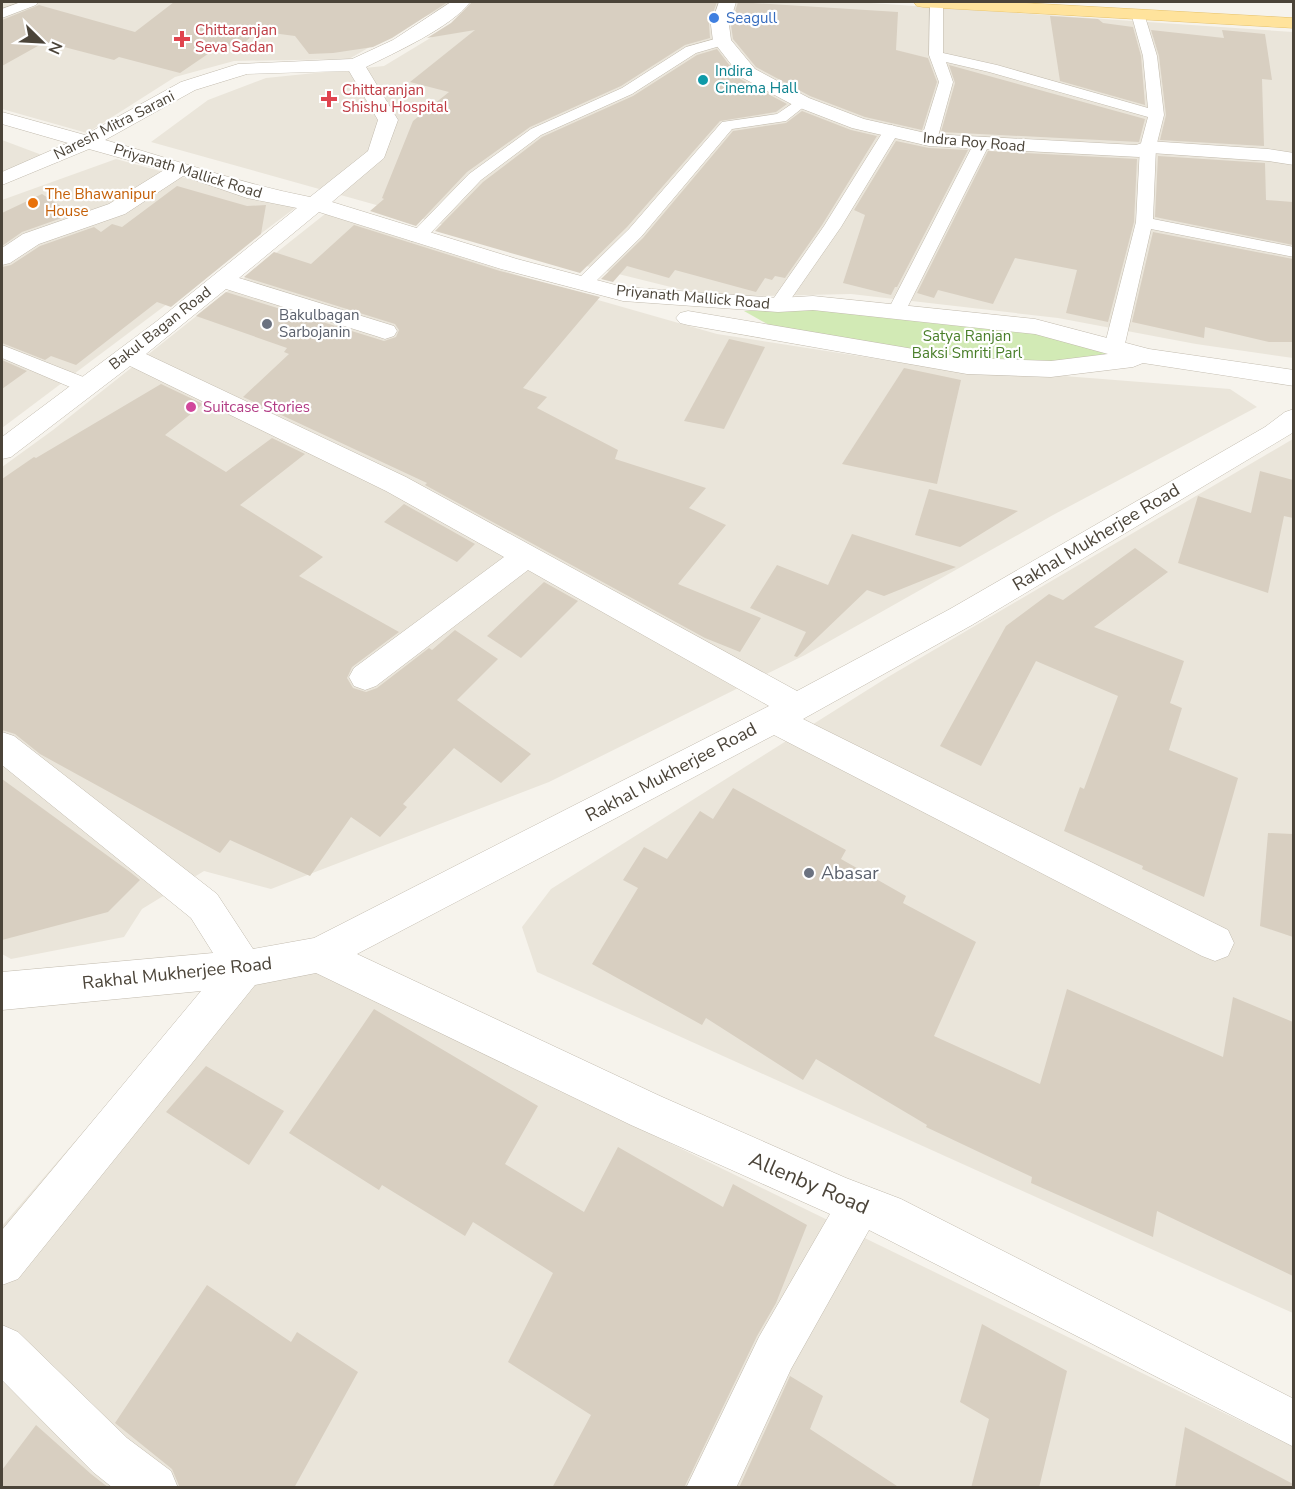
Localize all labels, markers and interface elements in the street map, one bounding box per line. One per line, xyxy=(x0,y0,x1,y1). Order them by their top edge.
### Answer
place label: Seagull xyxy=(726,8,778,28)
marker: Seagull xyxy=(707,11,721,25)
north arrow xyxy=(12,12,72,72)
place label: Chittaranjan Seva Sadan xyxy=(195,20,277,57)
marker: Chittaranjan Seva Sadan xyxy=(173,30,191,48)
text: N xyxy=(42,38,67,58)
place label: Indira Cinema Hall xyxy=(715,61,799,98)
marker: Indira Cinema Hall xyxy=(696,73,710,87)
place label: Chittaranjan Shishu Hospital xyxy=(342,80,449,117)
street label: Naresh Mitra Sarani xyxy=(50,86,178,164)
marker: Chittaranjan Shishu Hospital xyxy=(320,90,338,108)
street label: Indra Roy Road xyxy=(922,128,1026,156)
street label: Priyanath Mallick Road xyxy=(111,139,265,203)
place label: The Bhawanipur House xyxy=(45,184,156,221)
marker: The Bhawanipur House xyxy=(26,196,40,210)
street label: Priyanath Mallick Road xyxy=(615,280,771,314)
street label: Bakul Bagan Road xyxy=(105,282,215,374)
place label: Bakulbagan Sarbojanin xyxy=(279,305,359,342)
marker: Bakulbagan Sarbojanin xyxy=(260,317,274,331)
park label: Satya Ranjan Baksi Smriti Parl xyxy=(912,326,1023,363)
place label: Suitcase Stories xyxy=(203,397,310,417)
marker: Suitcase Stories xyxy=(184,400,198,414)
street label: Rakhal Mukherjee Road xyxy=(1008,478,1184,596)
street label: Rakhal Mukherjee Road xyxy=(581,717,761,827)
place label: Abasar xyxy=(821,861,879,885)
marker: Abasar xyxy=(802,866,816,880)
street label: Rakhal Mukherjee Road xyxy=(81,951,273,995)
street label: Allenby Road xyxy=(745,1145,873,1221)

